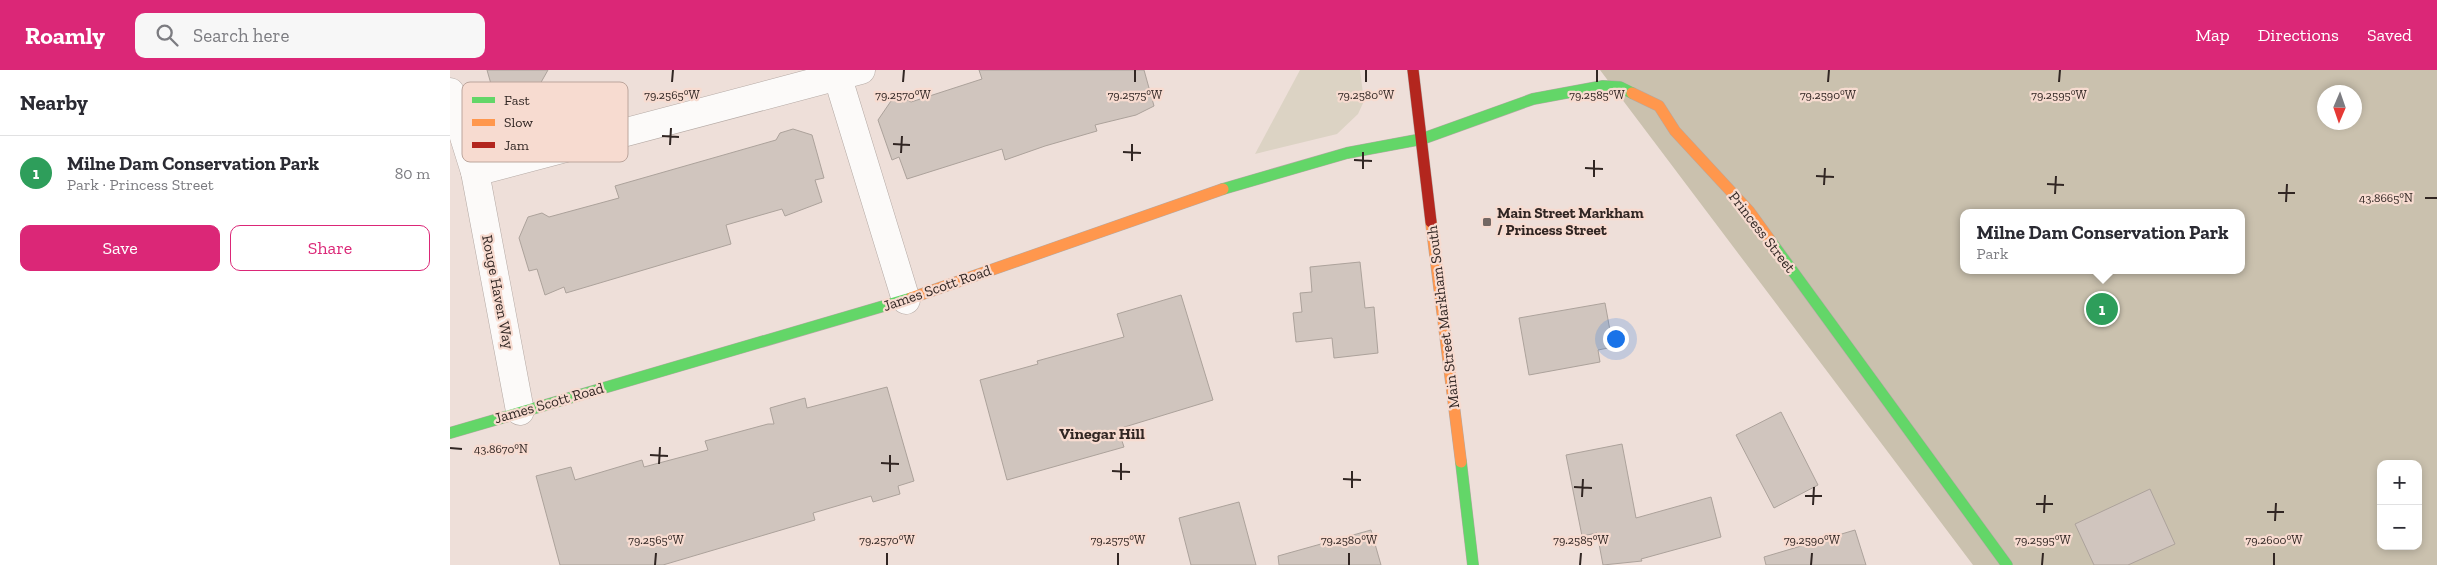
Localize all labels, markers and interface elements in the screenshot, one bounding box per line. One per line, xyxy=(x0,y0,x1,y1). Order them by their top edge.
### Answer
search box xyxy=(135,13,485,58)
text: Roamly xyxy=(25,21,105,50)
icon: search xyxy=(153,21,181,49)
text: Search here xyxy=(193,24,289,47)
text: Map xyxy=(2195,24,2230,46)
text: Directions xyxy=(2258,24,2339,46)
text: Saved xyxy=(2367,24,2412,46)
legend xyxy=(462,82,628,162)
north arrow xyxy=(2317,85,2362,130)
text: 79.2565°W xyxy=(644,88,700,102)
text: 79.2570°W xyxy=(875,88,931,102)
text: 79.2575°W xyxy=(1108,88,1163,102)
text: 79.2580°W xyxy=(1338,88,1395,102)
text: 79.2585°W xyxy=(1569,88,1626,102)
text: 79.2590°W xyxy=(1800,88,1857,102)
text: 79.2595°W xyxy=(2031,88,2087,102)
text: Nearby xyxy=(20,90,88,115)
text: Fast xyxy=(504,92,531,109)
text: Slow xyxy=(504,114,533,131)
text: Jam xyxy=(504,137,529,154)
text: Milne Dam Conservation Park xyxy=(67,152,319,175)
text: 1 xyxy=(33,164,39,183)
text: 80 m xyxy=(395,164,430,183)
text: Park · Princess Street xyxy=(67,175,214,194)
street label: Princess Street xyxy=(1725,188,1799,276)
text: 43.8665°N xyxy=(2359,191,2413,205)
place label: Main Street Markham / Princess Street xyxy=(1497,204,1644,239)
popup xyxy=(1960,209,2245,274)
marker: Main Street Markham / Princess Street xyxy=(1481,216,1493,228)
text: Milne Dam Conservation Park xyxy=(1976,221,2229,244)
street label: Main Street Markham South xyxy=(1423,224,1463,409)
button: Save xyxy=(20,225,220,271)
button: Share xyxy=(230,225,430,271)
street label: Rouge Haven Way xyxy=(478,233,518,351)
text: Park xyxy=(1976,244,2008,263)
street label: James Scott Road xyxy=(881,261,994,315)
pin: 1 xyxy=(2086,290,2118,328)
your location xyxy=(1603,326,1629,352)
street label: James Scott Road xyxy=(492,379,607,427)
district label: Vinegar Hill xyxy=(1059,424,1145,443)
text: 43.8670°N xyxy=(474,442,528,456)
map controls xyxy=(2377,460,2422,550)
button: + xyxy=(2377,460,2422,505)
button: − xyxy=(2377,505,2422,550)
text: 79.2565°W xyxy=(628,533,684,547)
text: 79.2570°W xyxy=(859,533,915,547)
text: 79.2575°W xyxy=(1091,533,1146,547)
text: 79.2580°W xyxy=(1321,533,1378,547)
text: 79.2585°W xyxy=(1553,533,1610,547)
text: 79.2590°W xyxy=(1784,533,1841,547)
text: 79.2595°W xyxy=(2015,533,2071,547)
text: 79.2600°W xyxy=(2246,533,2303,547)

